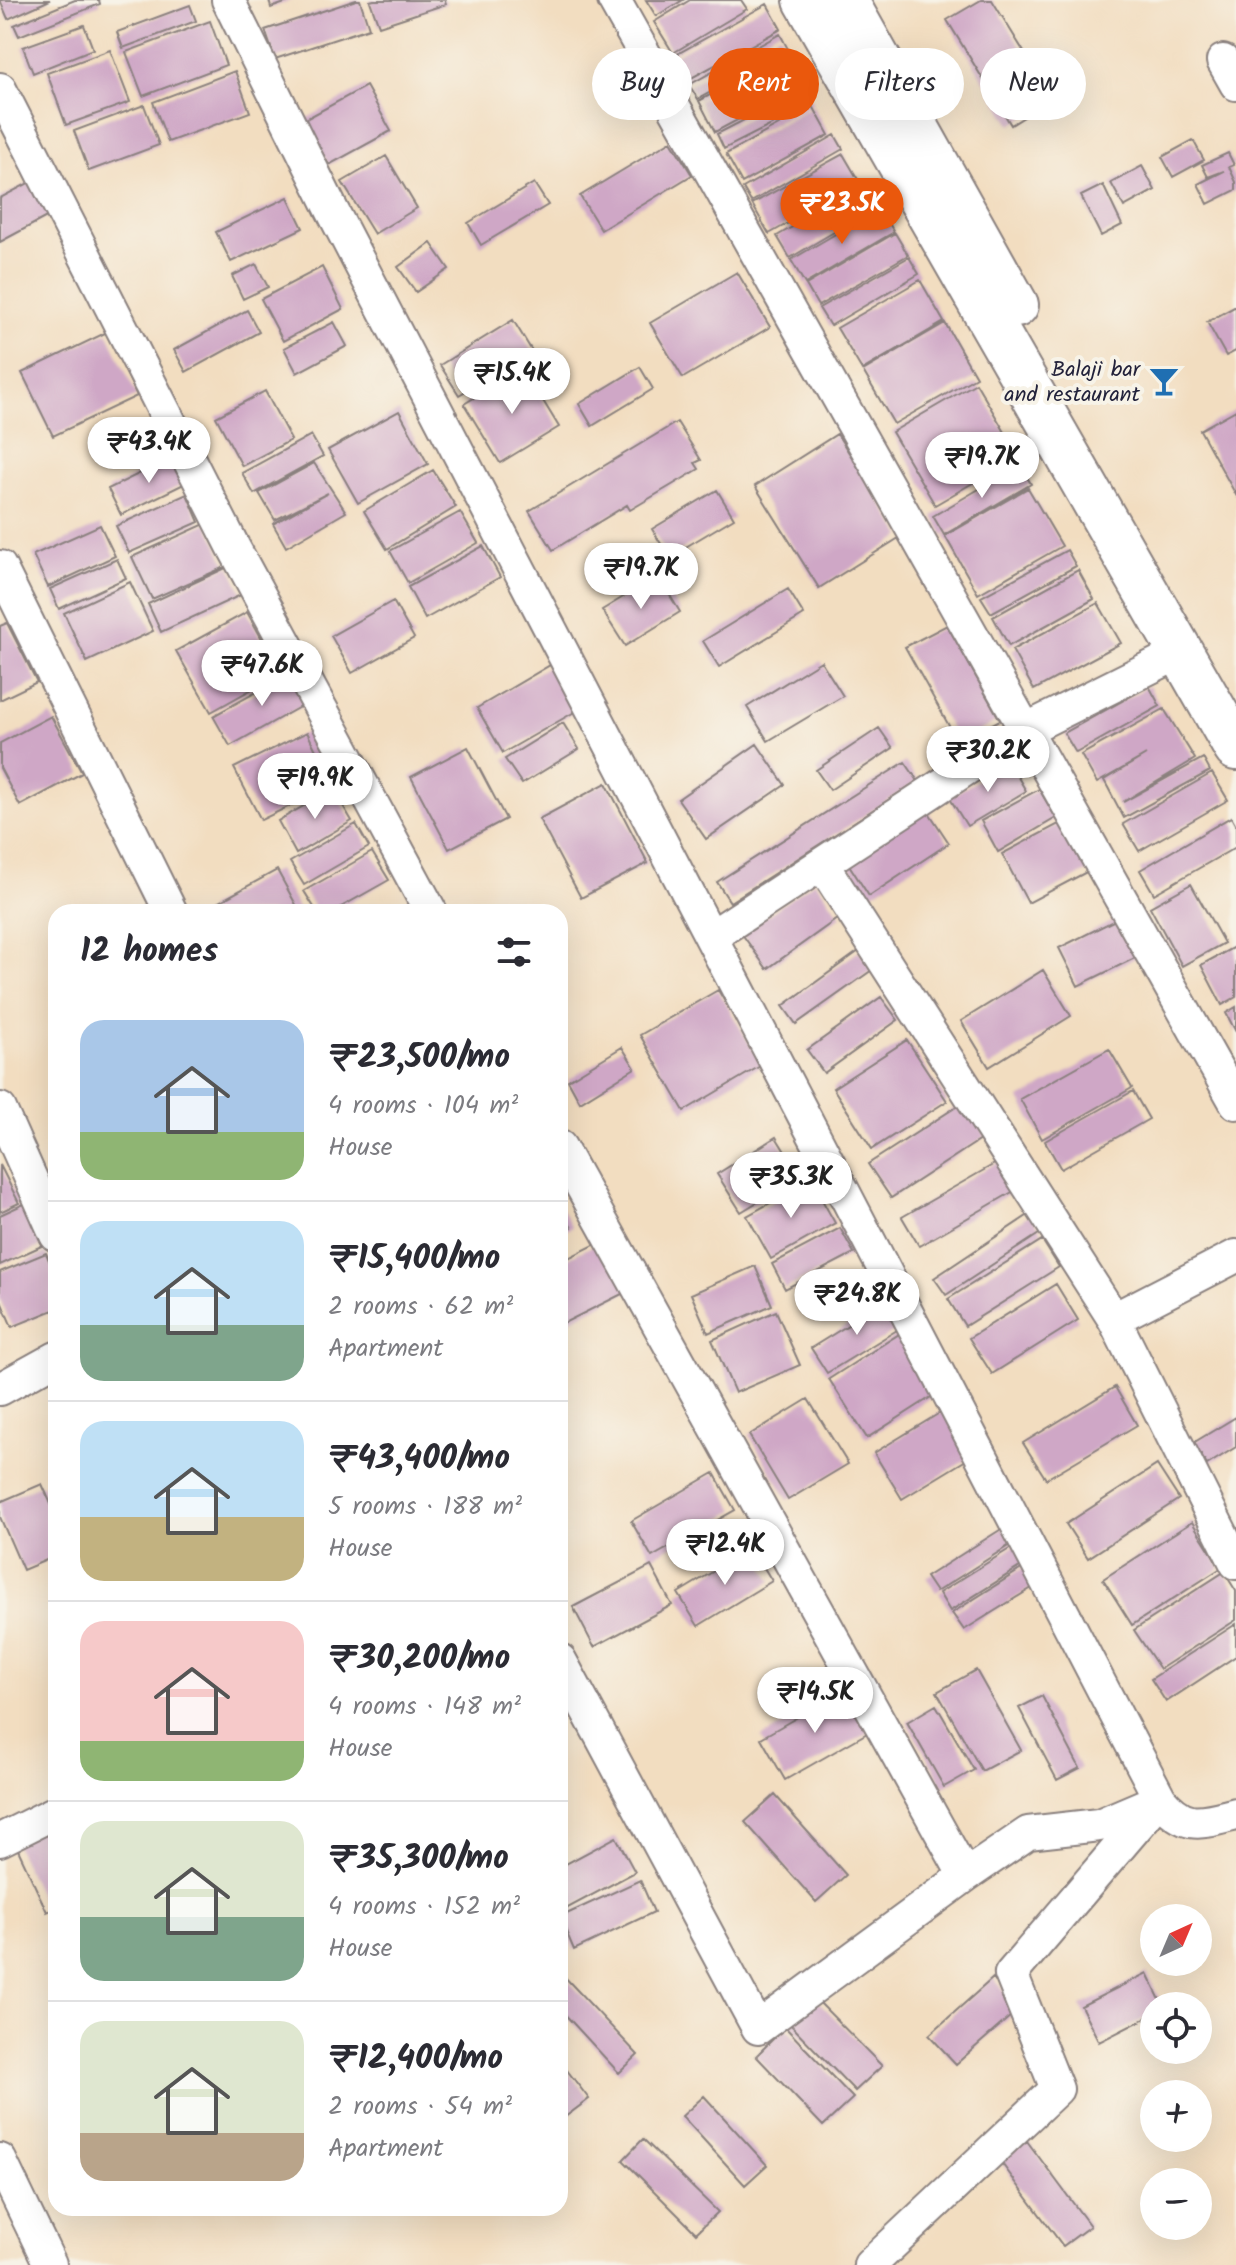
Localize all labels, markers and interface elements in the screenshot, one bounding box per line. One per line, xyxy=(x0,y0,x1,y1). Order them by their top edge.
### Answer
chip: Buy xyxy=(592,48,692,120)
chip: Rent xyxy=(708,48,819,120)
chip: Filters xyxy=(835,48,964,120)
chip: New xyxy=(980,48,1086,120)
pin: ₹23.5K xyxy=(777,178,907,246)
text: ₹23.5K xyxy=(799,183,885,225)
pin: ₹15.4K xyxy=(447,348,577,416)
text: ₹15.4K xyxy=(472,353,552,395)
place label: Balaji bar and restaurant xyxy=(1004,353,1142,413)
bar icon: Balaji bar and restaurant xyxy=(1147,364,1181,398)
pin: ₹43.4K xyxy=(84,417,214,485)
text: ₹43.4K xyxy=(106,422,193,464)
pin: ₹19.7K xyxy=(917,432,1047,500)
text: ₹19.7K xyxy=(943,437,1021,479)
pin: ₹19.7K xyxy=(576,543,706,611)
text: ₹19.7K xyxy=(602,548,680,590)
pin: ₹47.6K xyxy=(197,640,327,708)
text: ₹47.6K xyxy=(220,645,304,687)
pin: ₹30.2K xyxy=(923,726,1053,794)
text: ₹30.2K xyxy=(944,731,1032,773)
pin: ₹19.9K xyxy=(250,753,380,821)
text: ₹19.9K xyxy=(276,758,354,800)
text: 12 homes xyxy=(80,925,218,979)
icon: filters xyxy=(492,930,536,974)
text: ₹23,500/mo xyxy=(328,1031,510,1085)
icon: home xyxy=(144,1052,240,1148)
text: 4 rooms · 104 m² xyxy=(328,1085,518,1127)
text: House xyxy=(328,1127,392,1169)
pin: ₹35.3K xyxy=(726,1152,856,1220)
text: ₹35.3K xyxy=(748,1157,834,1199)
text: ₹15,400/mo xyxy=(328,1232,500,1286)
icon: home xyxy=(144,1253,240,1349)
pin: ₹24.8K xyxy=(792,1269,922,1337)
text: ₹24.8K xyxy=(812,1274,902,1316)
text: 2 rooms · 62 m² xyxy=(328,1286,513,1328)
text: Apartment xyxy=(328,1328,443,1370)
text: ₹43,400/mo xyxy=(328,1432,510,1486)
icon: home xyxy=(144,1453,240,1549)
text: 5 rooms · 188 m² xyxy=(328,1486,522,1528)
pin: ₹12.4K xyxy=(660,1519,790,1587)
text: ₹12.4K xyxy=(684,1524,766,1566)
text: House xyxy=(328,1528,392,1570)
text: ₹30,200/mo xyxy=(328,1632,510,1686)
icon: home xyxy=(144,1653,240,1749)
pin: ₹14.5K xyxy=(750,1667,880,1735)
text: ₹14.5K xyxy=(775,1672,855,1714)
text: 4 rooms · 148 m² xyxy=(328,1686,521,1728)
text: House xyxy=(328,1728,392,1770)
text: ₹35,300/mo xyxy=(328,1832,509,1886)
icon: home xyxy=(144,1853,240,1949)
text: 4 rooms · 152 m² xyxy=(328,1886,520,1928)
north arrow xyxy=(1140,1904,1212,1976)
map controls xyxy=(1140,1904,1212,2240)
text: House xyxy=(328,1928,392,1970)
button: locate xyxy=(1140,1992,1212,2064)
text: ₹12,400/mo xyxy=(328,2032,503,2086)
icon: home xyxy=(144,2053,240,2149)
button: + xyxy=(1140,2080,1212,2152)
text: 2 rooms · 54 m² xyxy=(328,2086,512,2128)
text: Apartment xyxy=(328,2128,443,2170)
button: − xyxy=(1140,2168,1212,2240)

